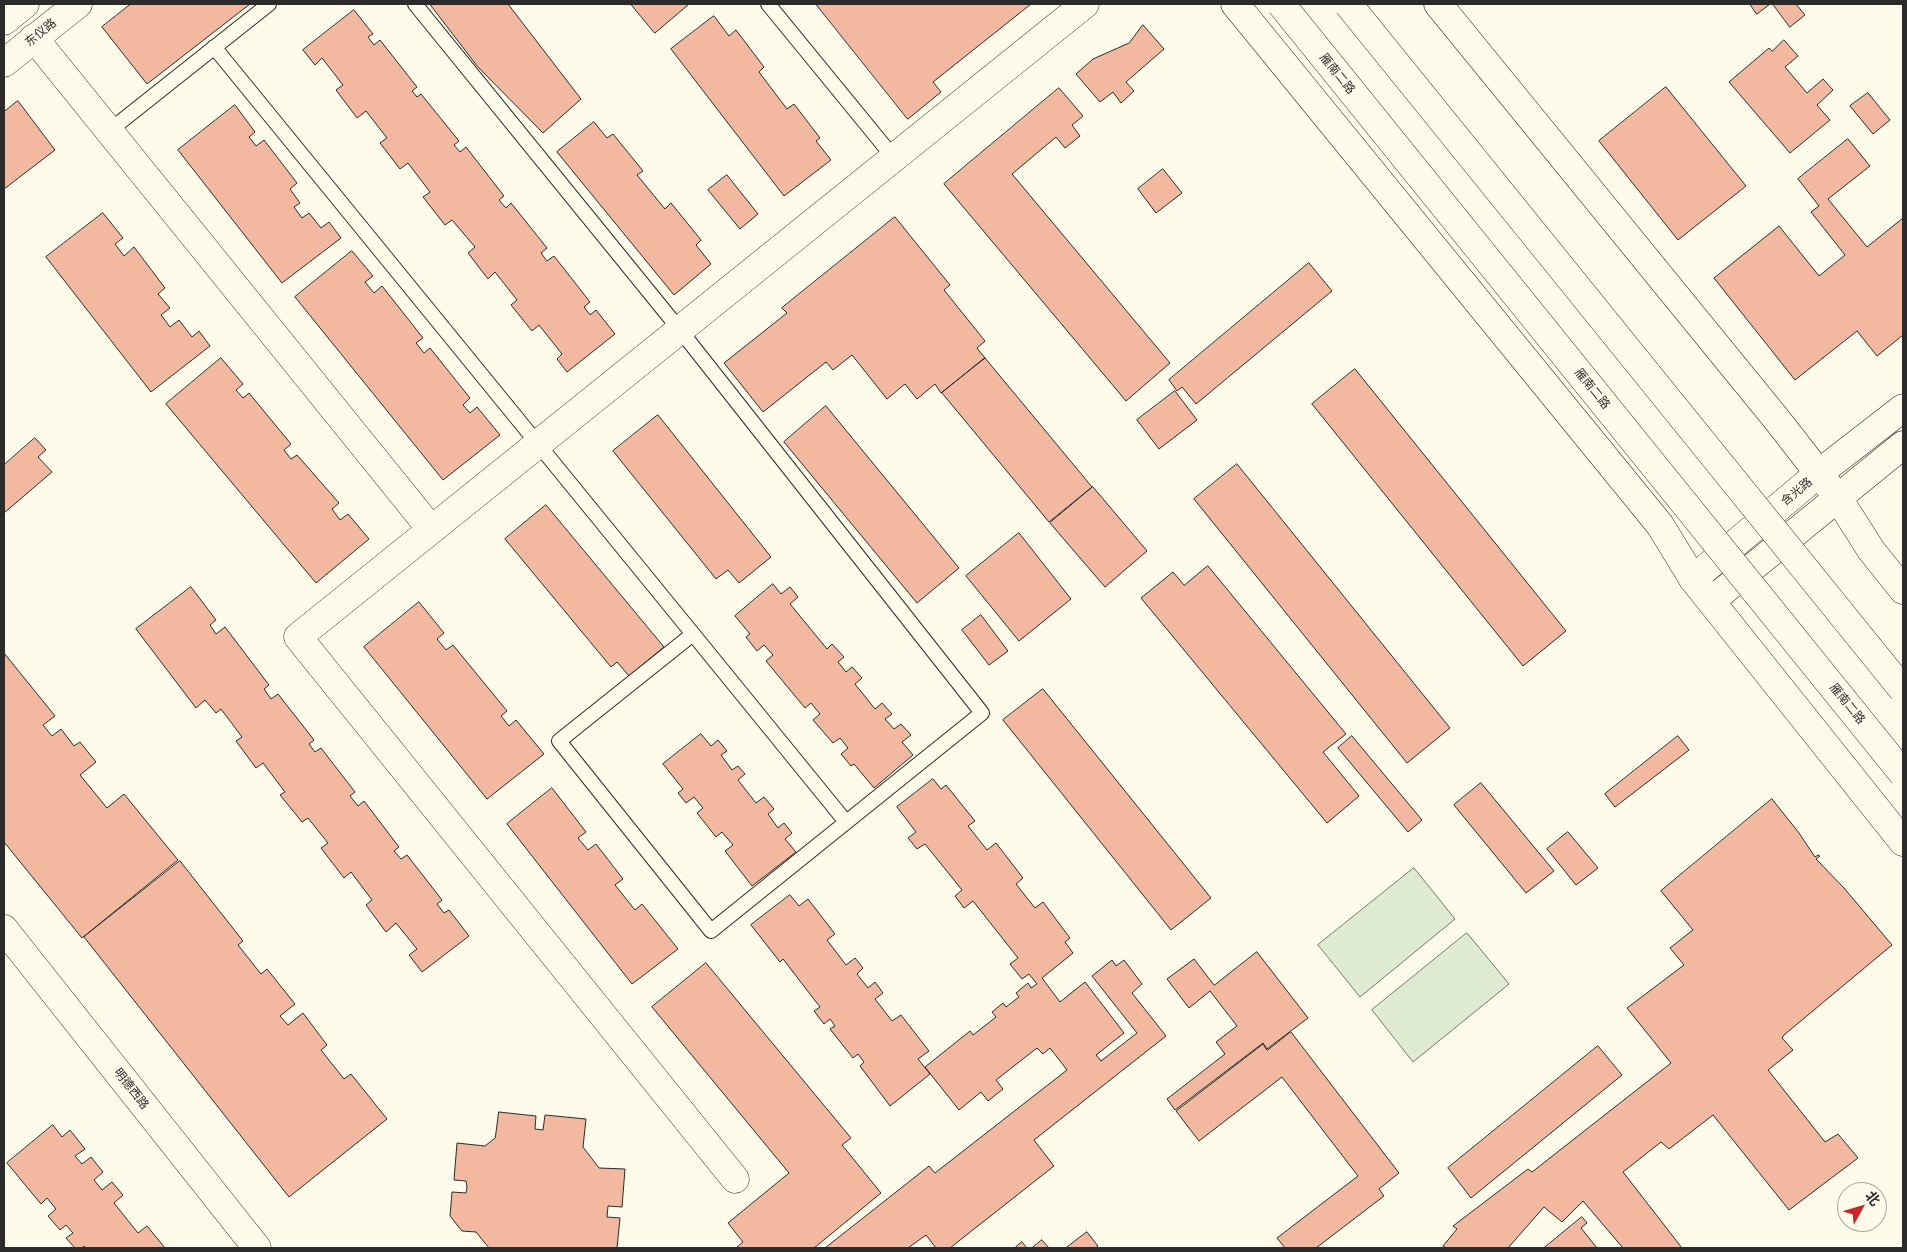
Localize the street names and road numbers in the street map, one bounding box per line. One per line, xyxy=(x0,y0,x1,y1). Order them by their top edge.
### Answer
street label: 东仪路 xyxy=(22,16,60,50)
street label: 雁南二路 xyxy=(1316,51,1358,97)
street label: 雁南二路 xyxy=(1571,366,1613,412)
street label: 含光路 xyxy=(1779,475,1815,509)
street label: 雁南二路 xyxy=(1826,681,1868,727)
street label: 明德西路 xyxy=(111,1066,151,1112)

